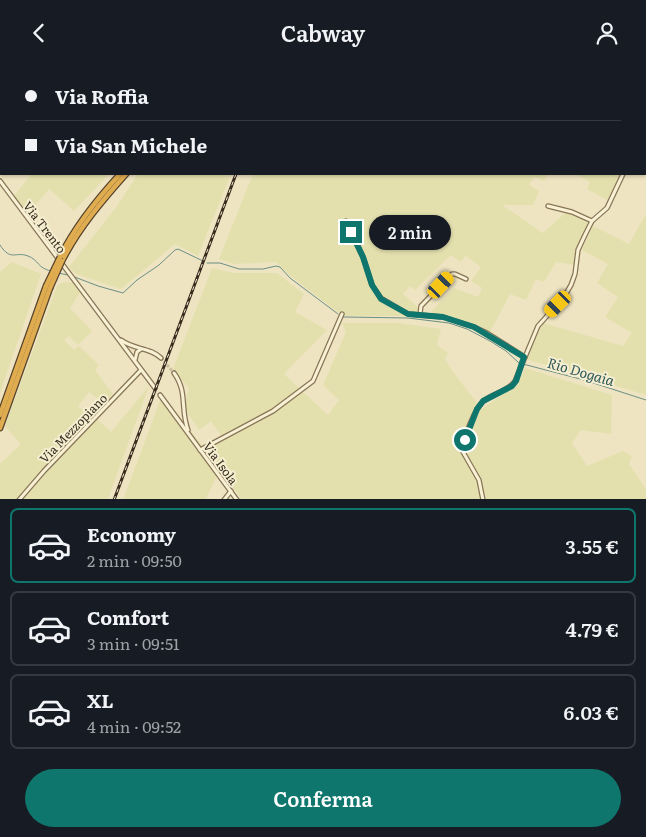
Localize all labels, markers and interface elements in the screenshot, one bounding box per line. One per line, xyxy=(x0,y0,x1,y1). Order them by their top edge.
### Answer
text: Cabway xyxy=(281,16,365,49)
icon: back xyxy=(25,19,53,47)
icon: person xyxy=(593,19,621,47)
text: Via Roffia xyxy=(55,82,149,110)
text: Via San Michele xyxy=(55,131,207,159)
street label: Via Trento xyxy=(19,197,71,257)
callout: 2 min xyxy=(368,215,451,249)
text: 2 min xyxy=(388,220,432,244)
route end xyxy=(340,221,362,243)
car xyxy=(425,269,456,301)
car xyxy=(542,288,573,320)
water label: Rio Dogaia xyxy=(545,352,617,390)
street label: Via Mezzopiano xyxy=(35,389,111,467)
route start xyxy=(454,429,476,451)
street label: Via Isola xyxy=(199,438,243,489)
text: Economy xyxy=(87,520,176,548)
icon: car xyxy=(27,523,72,568)
text: 3.55 € xyxy=(565,532,619,560)
text: 2 min · 09:50 xyxy=(87,548,182,572)
text: Comfort xyxy=(87,603,169,631)
icon: car xyxy=(27,606,72,651)
text: 4.79 € xyxy=(565,615,619,643)
text: 3 min · 09:51 xyxy=(87,631,180,655)
text: XL xyxy=(87,686,114,714)
icon: car xyxy=(27,689,72,734)
text: 6.03 € xyxy=(563,698,619,726)
text: 4 min · 09:52 xyxy=(87,714,181,738)
button: Conferma xyxy=(25,769,621,827)

